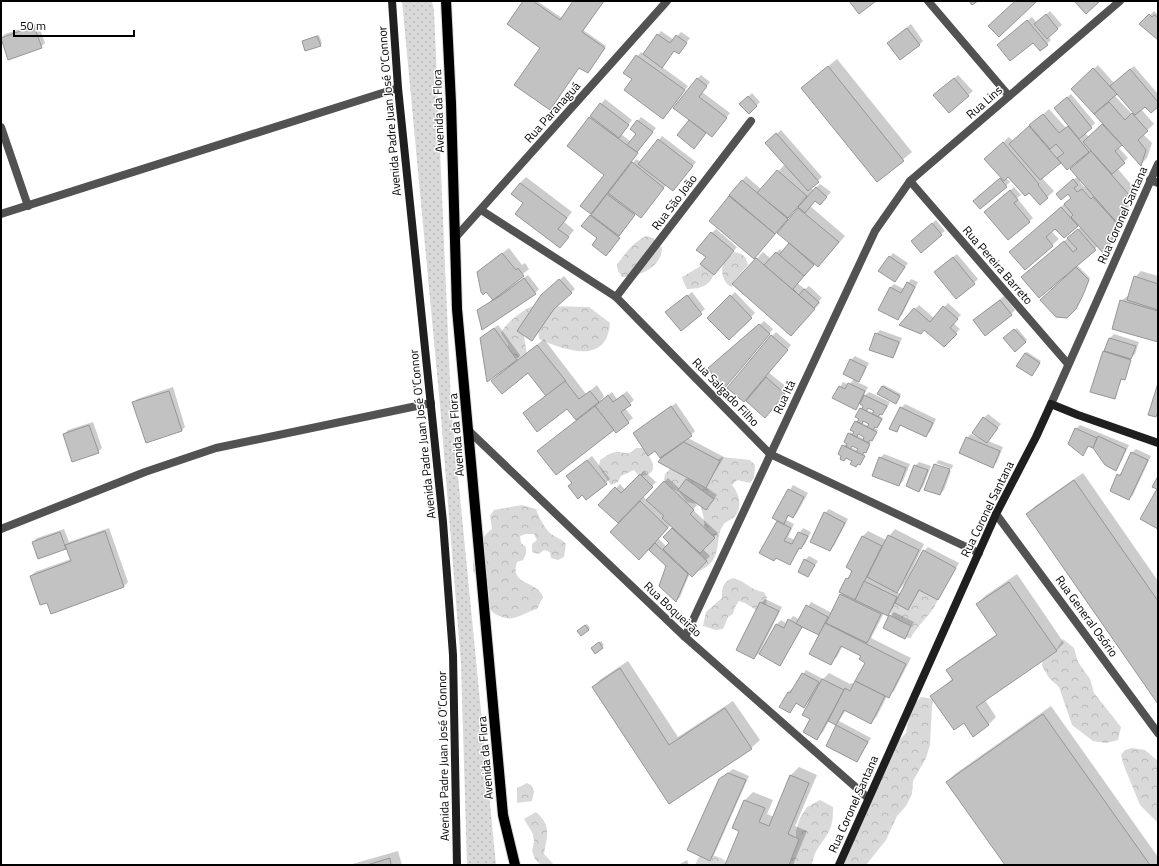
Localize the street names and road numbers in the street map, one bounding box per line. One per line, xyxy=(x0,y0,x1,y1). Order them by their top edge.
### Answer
street label: Avenida Padre Juan José O'Connor xyxy=(372,25,406,197)
street label: Avenida da Flora xyxy=(427,69,449,153)
street label: Rua Paranaguá xyxy=(519,77,585,147)
street label: Rua Lins xyxy=(962,81,1007,123)
street label: Rua Coronel Santana xyxy=(1092,163,1152,267)
street label: Rua São João xyxy=(647,170,701,234)
street label: Rua Pereira Barreto xyxy=(958,221,1038,309)
street label: Avenida Padre Juan José O'Connor xyxy=(404,348,440,520)
street label: Rua Salgado Filho xyxy=(688,353,764,431)
street label: Rua Itá xyxy=(768,377,800,417)
street label: Avenida da Flora xyxy=(443,393,469,477)
street label: Rua Coronel Santana xyxy=(955,458,1019,560)
street label: Rua General Osório xyxy=(1051,571,1123,661)
street label: Rua Boqueirão xyxy=(639,577,707,641)
street label: Avenida Padre Juan José O'Connor xyxy=(432,671,454,841)
street label: Avenida da Flora xyxy=(472,716,498,800)
street label: Rua Coronel Santana xyxy=(823,752,883,856)

